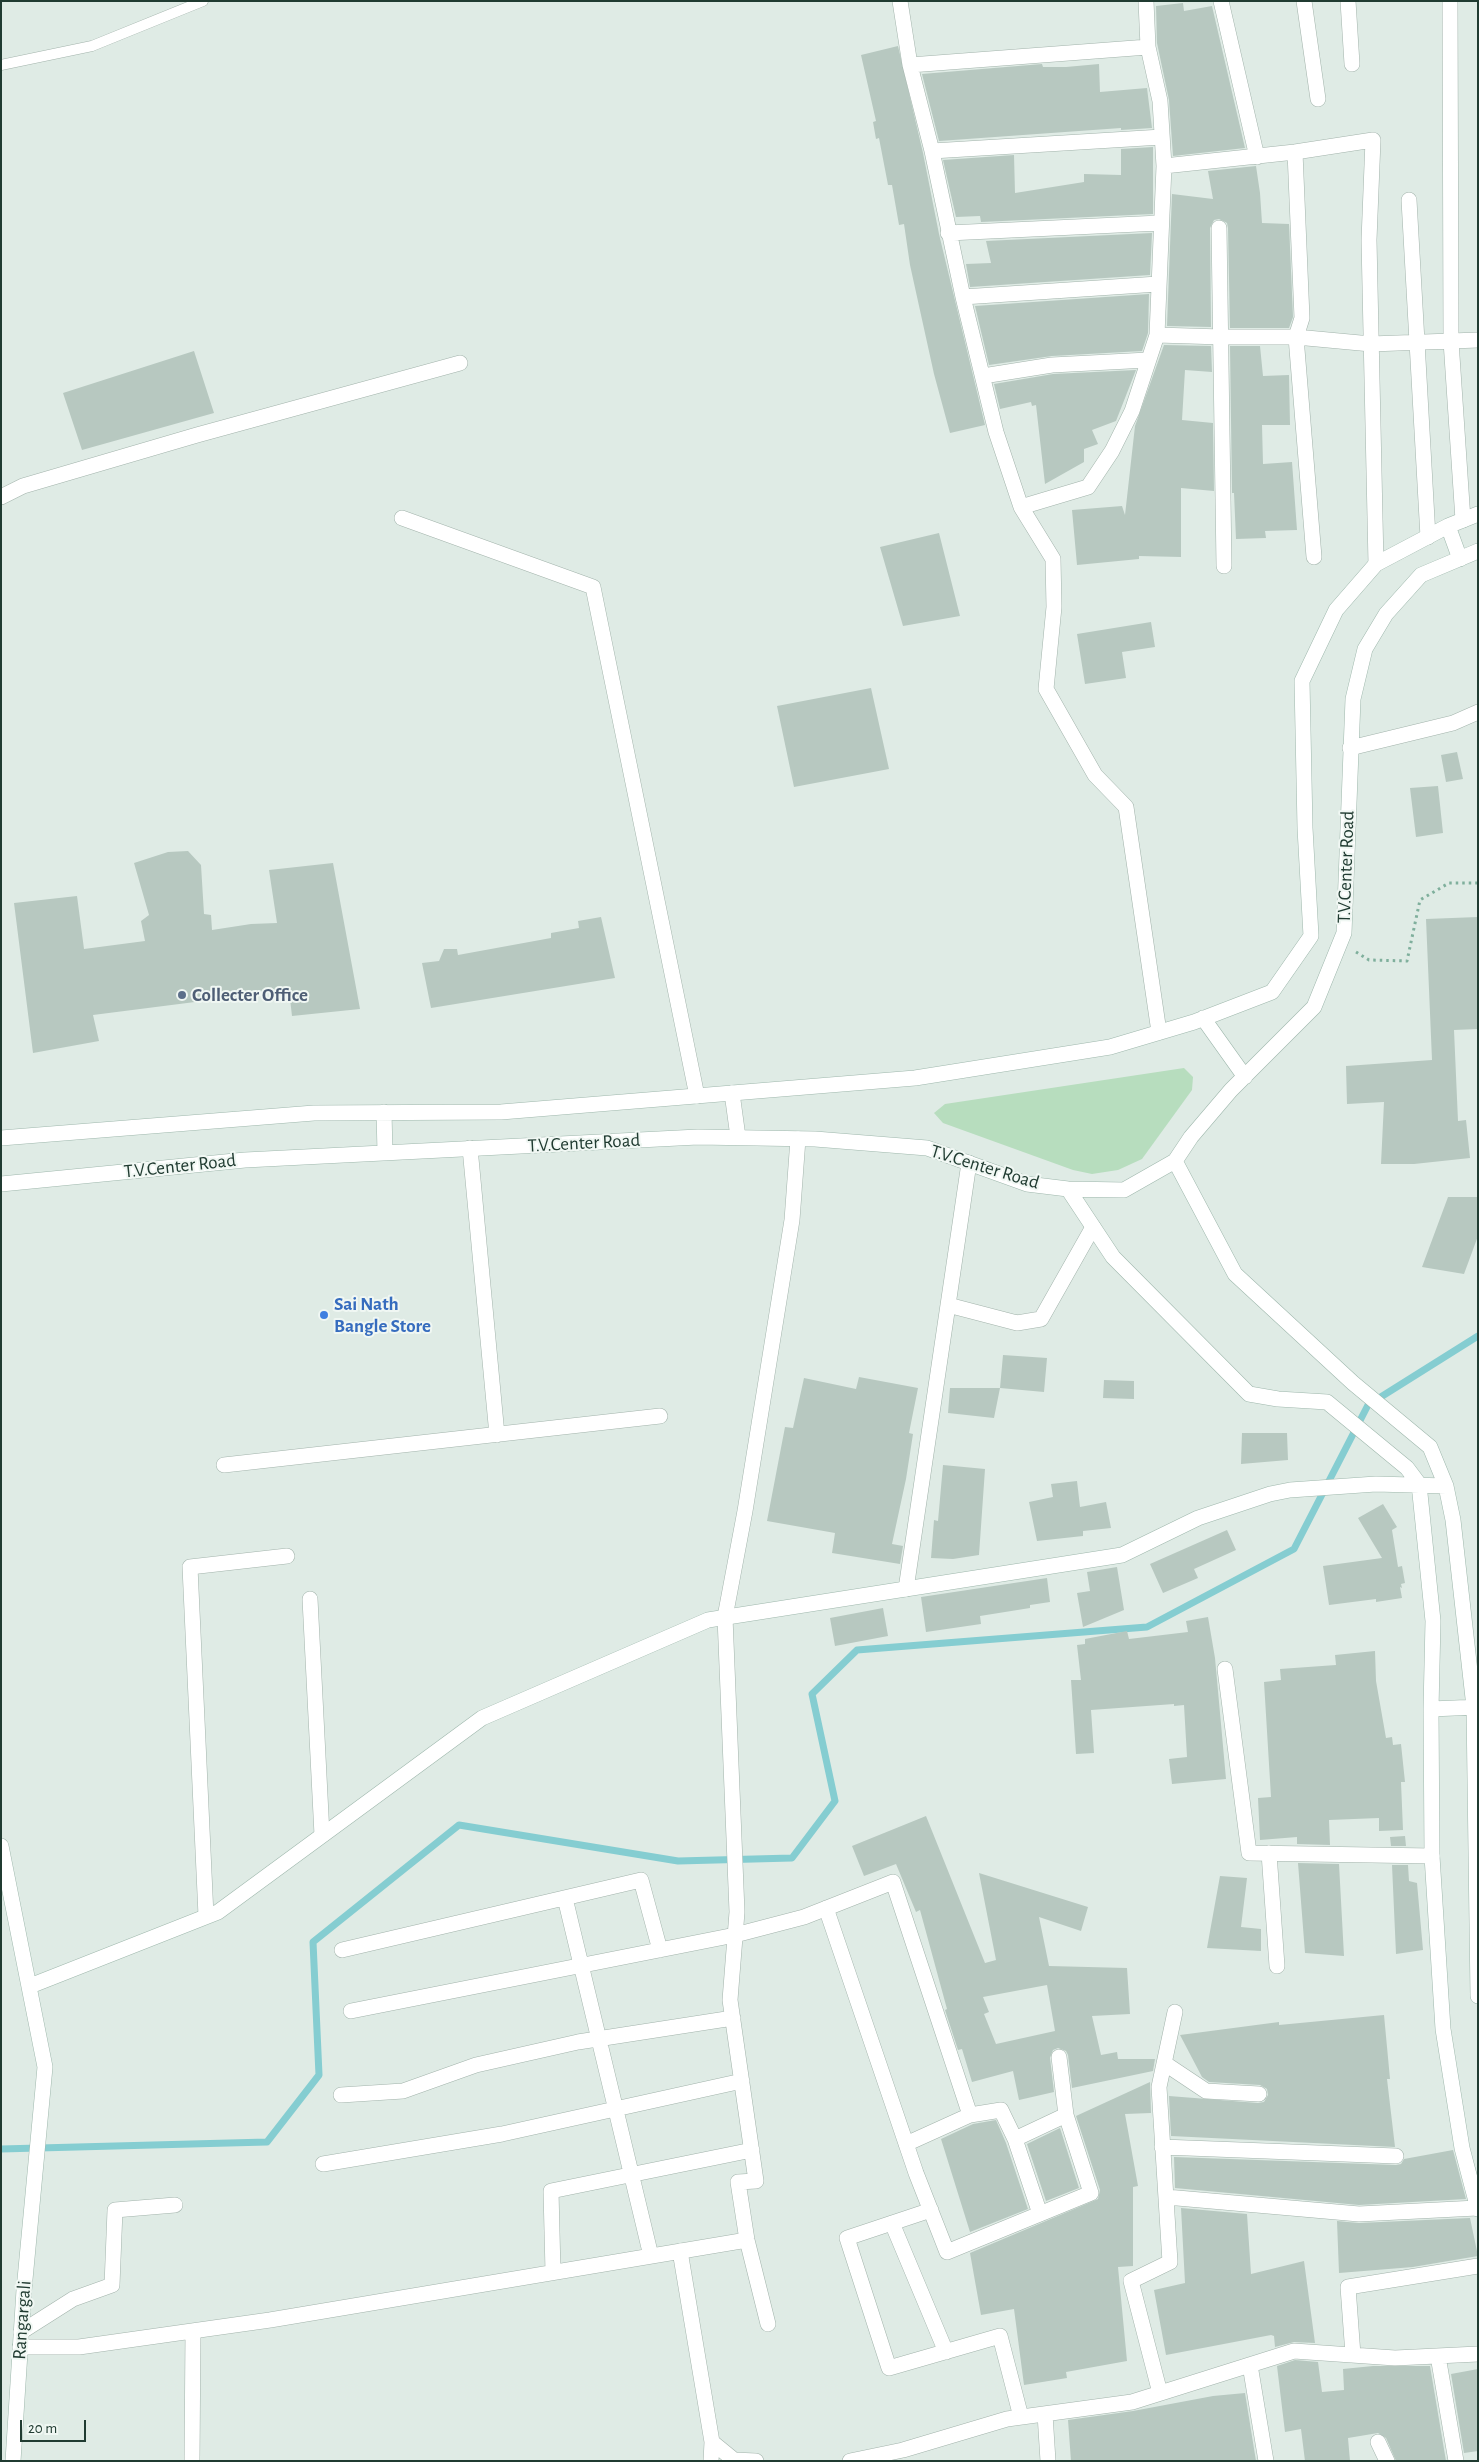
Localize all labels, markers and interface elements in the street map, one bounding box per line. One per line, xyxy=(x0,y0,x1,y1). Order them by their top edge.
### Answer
street label: T.V.Center Road xyxy=(1333,810,1359,924)
place label: Collecter Office xyxy=(192,984,308,1006)
marker: Collecter Office xyxy=(176,989,188,1001)
street label: T.V.Center Road xyxy=(527,1129,641,1157)
street label: T.V.Center Road xyxy=(928,1140,1042,1194)
street label: T.V.Center Road xyxy=(123,1149,237,1183)
place label: Sai Nath Bangle Store xyxy=(334,1293,431,1337)
marker: Sai Nath Bangle Store xyxy=(318,1309,330,1321)
street label: Rangargali xyxy=(8,2280,36,2360)
scale bar xyxy=(22,2410,89,2442)
text: 20 m xyxy=(28,2421,57,2436)

